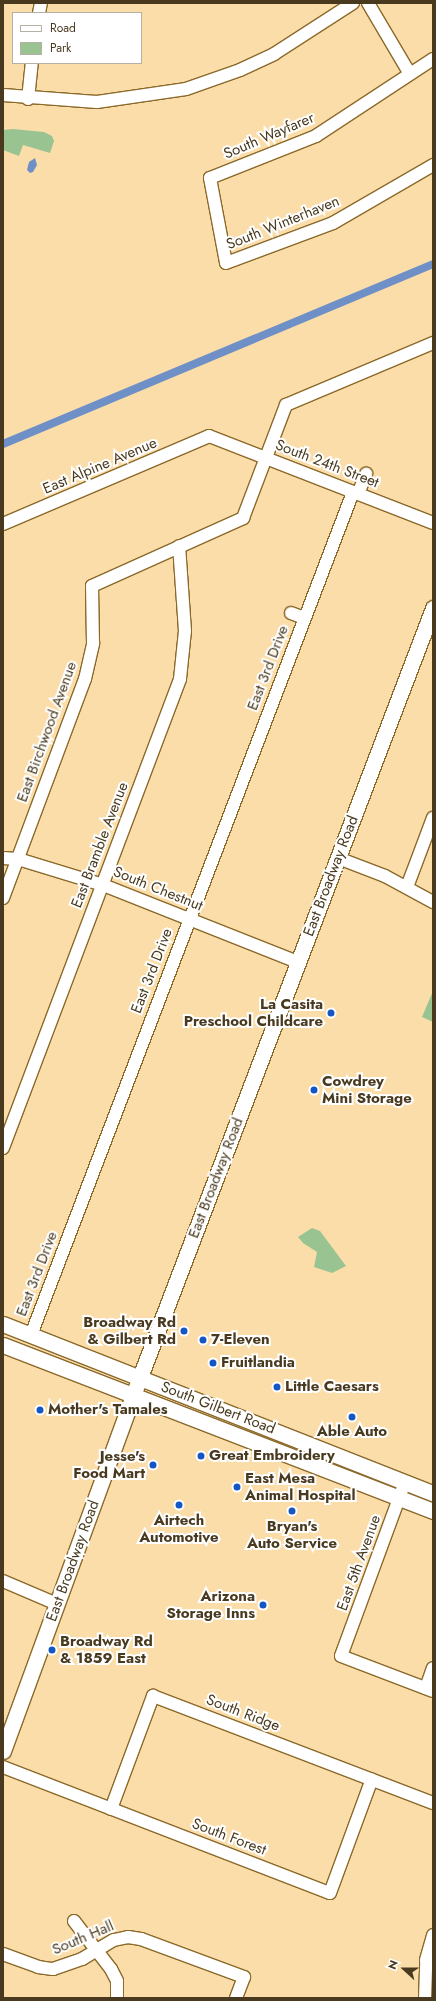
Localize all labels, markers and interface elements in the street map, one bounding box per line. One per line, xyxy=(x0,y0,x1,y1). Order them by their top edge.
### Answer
legend xyxy=(12,12,142,64)
text: Road xyxy=(50,19,76,37)
text: Park xyxy=(50,39,71,57)
street label: South Wayfarer xyxy=(221,109,317,163)
street label: South Winterhaven xyxy=(224,192,342,254)
street label: East Alpine Avenue xyxy=(40,434,160,498)
street label: South 24th Street xyxy=(273,436,381,492)
street label: East 3rd Drive xyxy=(244,623,292,713)
street label: East Birchwood Avenue xyxy=(13,659,81,805)
street label: East Bramble Avenue xyxy=(68,780,132,910)
street label: East Broadway Road xyxy=(300,813,362,939)
street label: South Chestnut xyxy=(111,863,205,915)
street label: East 3rd Drive xyxy=(128,926,176,1016)
place label: La Casita Preschool Childcare xyxy=(184,995,323,1030)
marker: La Casita Preschool Childcare xyxy=(326,1008,336,1018)
place label: Cowdrey Mini Storage xyxy=(322,1072,412,1107)
marker: Cowdrey Mini Storage xyxy=(309,1085,319,1095)
street label: East Broadway Road xyxy=(185,1115,247,1241)
street label: East 3rd Drive xyxy=(13,1229,61,1319)
place label: Broadway Rd & Gilbert Rd xyxy=(83,1313,176,1348)
marker: Broadway Rd & Gilbert Rd xyxy=(179,1326,189,1336)
place label: 7-Eleven xyxy=(211,1331,270,1349)
marker: 7-Eleven xyxy=(198,1335,208,1345)
place label: Fruitlandia xyxy=(221,1354,295,1372)
marker: Fruitlandia xyxy=(208,1358,218,1368)
street label: South Gilbert Road xyxy=(158,1378,278,1438)
place label: Little Caesars xyxy=(285,1378,379,1396)
marker: Little Caesars xyxy=(272,1382,282,1392)
place label: Mother's Tamales xyxy=(48,1401,168,1419)
marker: Mother's Tamales xyxy=(35,1405,45,1415)
marker: Able Auto xyxy=(347,1412,357,1422)
place label: Able Auto xyxy=(317,1423,387,1441)
place label: Jesse's Food Mart xyxy=(73,1447,145,1482)
place label: Great Embroidery xyxy=(209,1447,335,1465)
marker: Great Embroidery xyxy=(196,1451,206,1461)
marker: Jesse's Food Mart xyxy=(148,1460,158,1470)
place label: East Mesa Animal Hospital xyxy=(245,1469,356,1504)
marker: East Mesa Animal Hospital xyxy=(232,1482,242,1492)
street label: East Broadway Road xyxy=(43,1498,103,1624)
marker: Airtech Automotive xyxy=(174,1500,184,1510)
marker: Bryan's Auto Service xyxy=(287,1506,297,1516)
place label: Airtech Automotive xyxy=(139,1511,219,1546)
street label: East 5th Avenue xyxy=(333,1513,385,1613)
place label: Bryan's Auto Service xyxy=(247,1517,337,1552)
place label: Arizona Storage Inns xyxy=(167,1587,255,1622)
marker: Arizona Storage Inns xyxy=(258,1600,268,1610)
place label: Broadway Rd & 1859 East xyxy=(60,1632,153,1667)
marker: Broadway Rd & 1859 East xyxy=(47,1645,57,1655)
street label: South Ridge xyxy=(204,1691,282,1735)
street label: South Forest xyxy=(189,1815,269,1859)
street label: South Hall xyxy=(50,1917,116,1959)
north arrow xyxy=(384,1949,424,1989)
text: N xyxy=(384,1958,402,1972)

